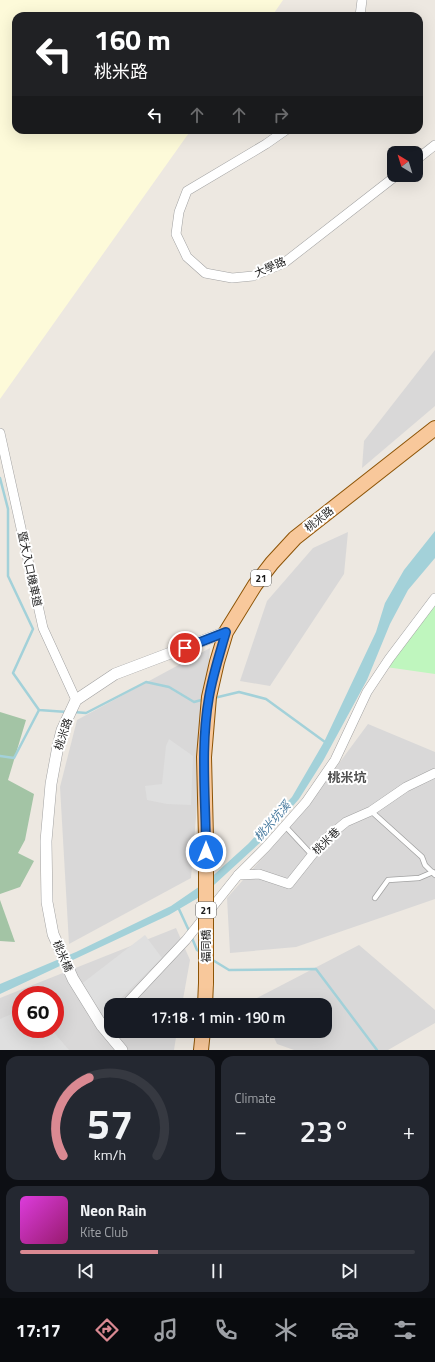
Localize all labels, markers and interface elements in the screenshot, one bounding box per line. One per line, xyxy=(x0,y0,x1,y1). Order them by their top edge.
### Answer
text: 160 m xyxy=(94,18,171,61)
icon: left xyxy=(28,28,80,80)
text: 桃米路 xyxy=(94,58,148,85)
icon: left xyxy=(144,104,166,126)
icon: ahead xyxy=(186,104,208,126)
icon: ahead xyxy=(228,104,250,126)
icon: right xyxy=(270,104,292,126)
north arrow xyxy=(387,146,423,182)
map controls xyxy=(387,146,423,182)
street label: 大學路 xyxy=(252,253,288,281)
street label: 桃米路 xyxy=(301,503,337,535)
street label: 暨大入口機車道 xyxy=(14,530,46,608)
road number: 21 xyxy=(251,570,271,586)
pin xyxy=(168,631,202,665)
icon: arrive xyxy=(174,637,196,659)
street label: 桃米路 xyxy=(50,716,76,752)
district label: 桃米坑 xyxy=(327,767,367,787)
water label: 桃米坑溪 xyxy=(249,795,296,845)
street label: 桃米巷 xyxy=(309,824,343,858)
position arrow xyxy=(185,831,227,873)
road number: 21 xyxy=(196,902,216,918)
street label: 福同橋 xyxy=(198,930,214,963)
street label: 桃米橋 xyxy=(49,938,77,974)
speed limit sign: 60 xyxy=(12,986,64,1038)
text: 17:18 · 1 min · 190 m xyxy=(151,1006,285,1029)
text: Climate xyxy=(235,1088,276,1108)
text: 57 xyxy=(87,1092,134,1155)
text: 23° xyxy=(300,1108,350,1154)
text: − xyxy=(235,1114,247,1148)
text: + xyxy=(403,1114,415,1148)
text: km/h xyxy=(94,1144,126,1166)
text: Neon Rain xyxy=(80,1199,147,1222)
text: Kite Club xyxy=(80,1222,128,1242)
icon: previous xyxy=(75,1260,97,1282)
icon: pause xyxy=(206,1260,228,1282)
icon: next xyxy=(338,1260,360,1282)
icon: directions xyxy=(93,1316,121,1344)
icon: music xyxy=(152,1316,180,1344)
icon: phone xyxy=(212,1316,240,1344)
icon: climate xyxy=(272,1316,300,1344)
icon: car xyxy=(331,1316,359,1344)
icon: filters xyxy=(391,1316,419,1344)
text: 17:17 xyxy=(16,1317,61,1344)

